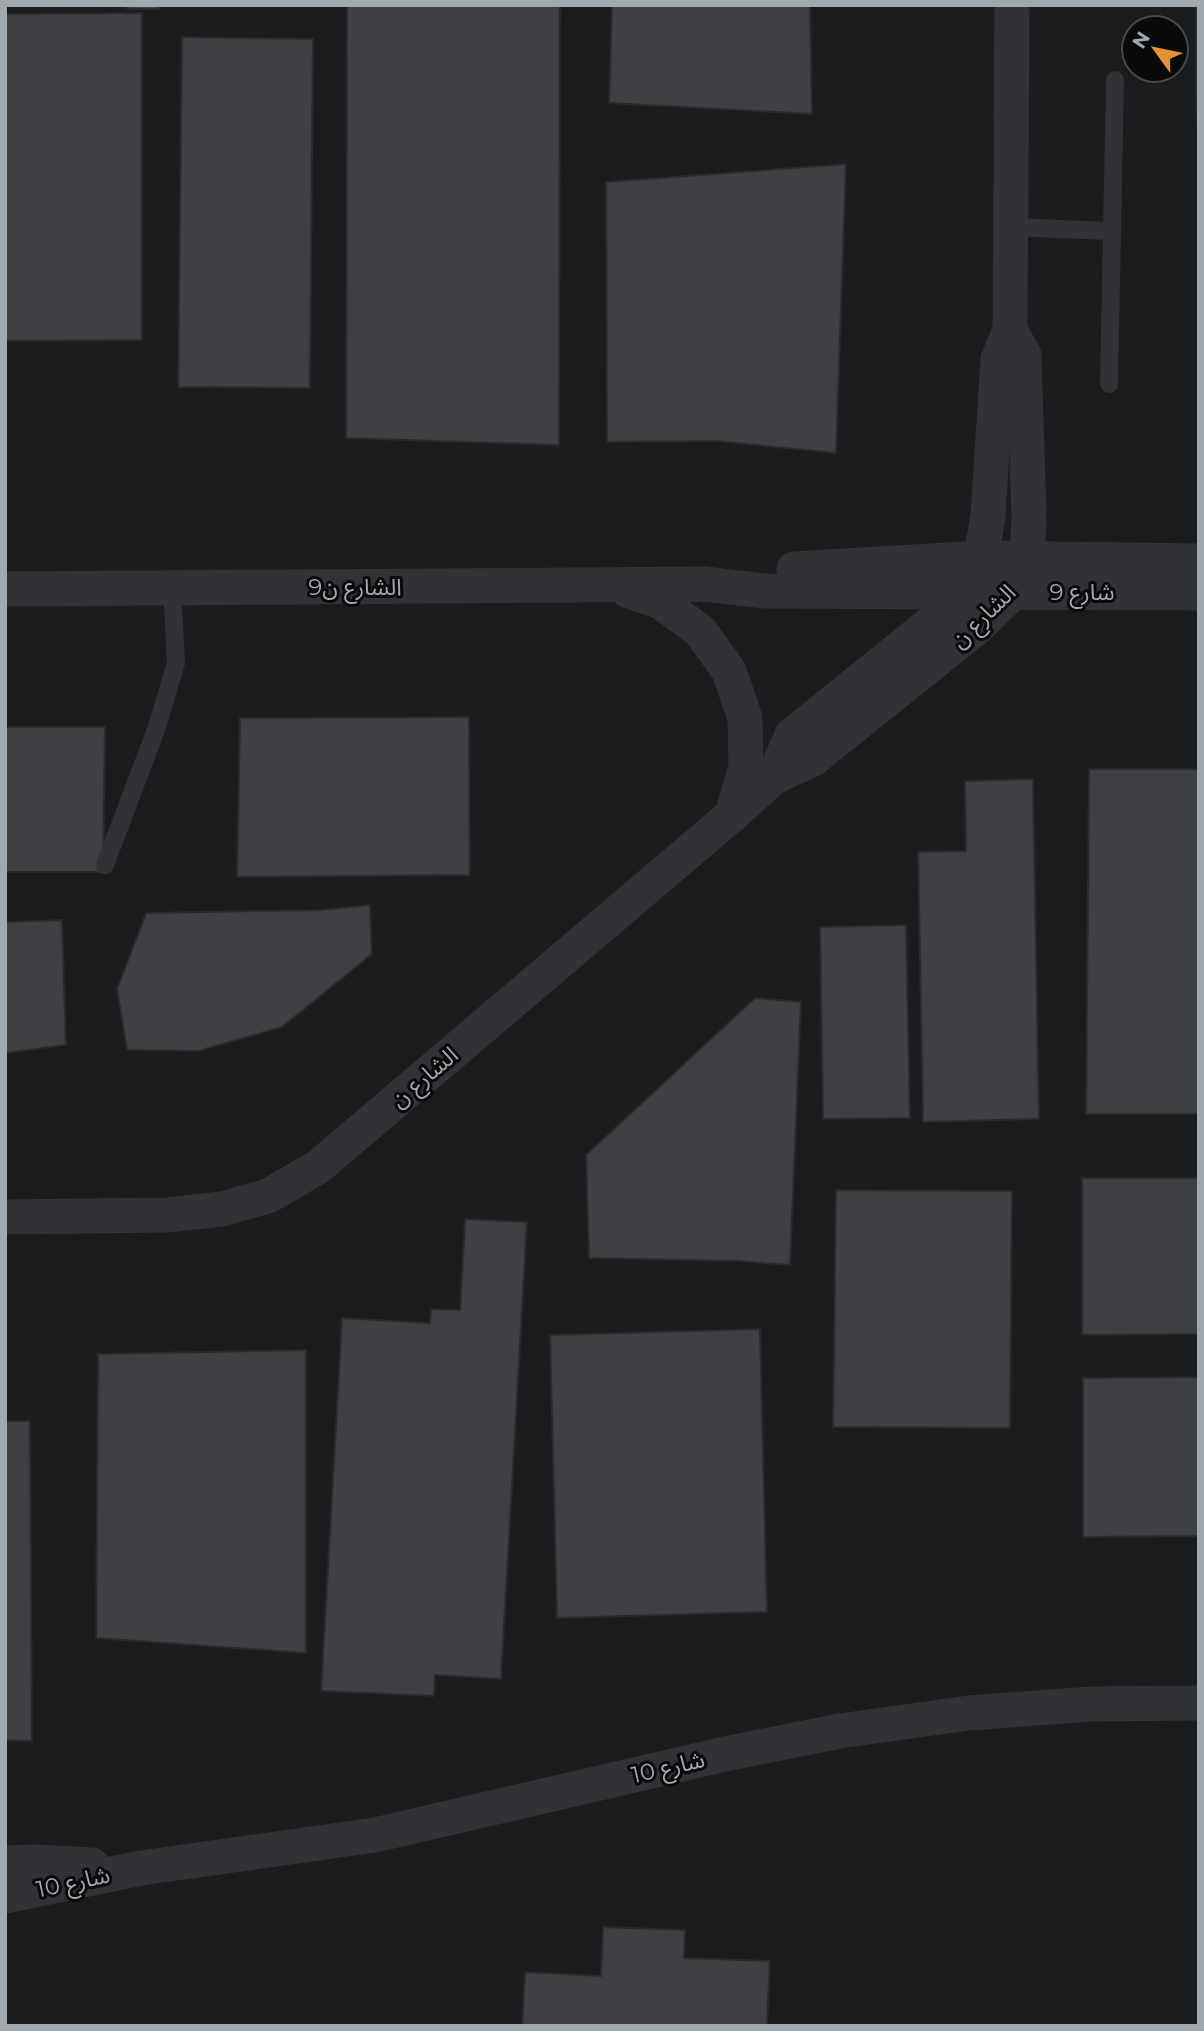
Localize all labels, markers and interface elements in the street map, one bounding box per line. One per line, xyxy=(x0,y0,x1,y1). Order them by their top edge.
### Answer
north arrow xyxy=(1120,14,1190,84)
text: N xyxy=(1127,27,1155,53)
street label: الشارع ن9 xyxy=(308,573,402,604)
street label: الشارع ن xyxy=(945,578,1023,656)
street label: شارع 9 xyxy=(1050,578,1114,609)
street label: الشارع ن xyxy=(385,1041,465,1116)
street label: شارع 10 xyxy=(629,1745,708,1792)
street label: شارع 10 xyxy=(34,1861,113,1906)

